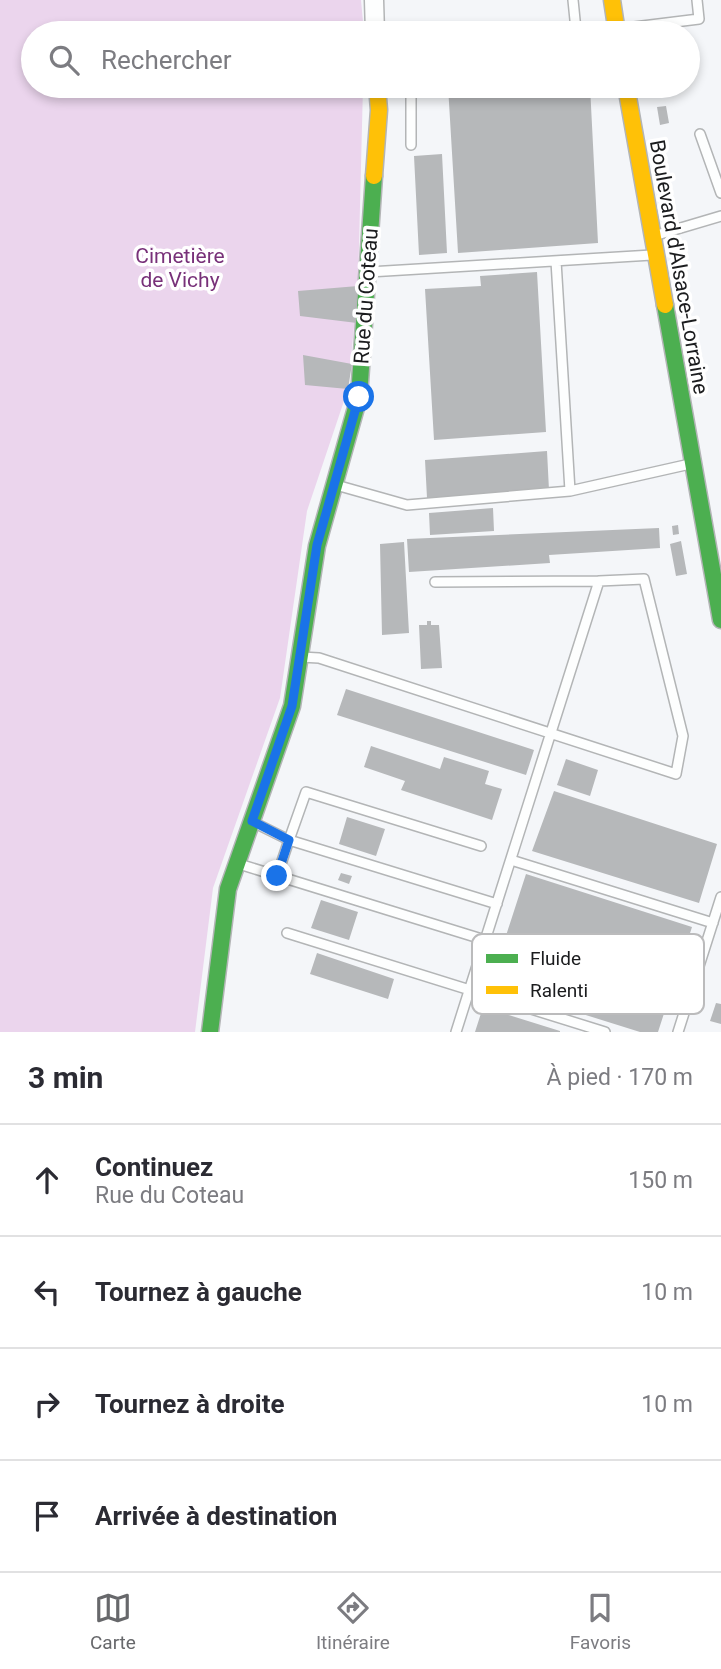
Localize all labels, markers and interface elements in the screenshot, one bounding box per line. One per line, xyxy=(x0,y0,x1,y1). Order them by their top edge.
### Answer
search box xyxy=(21,21,700,98)
icon: search xyxy=(45,41,83,79)
text: Rechercher xyxy=(101,45,232,75)
street label: Boulevard d'Alsace-Lorraine xyxy=(645,138,713,396)
street label: Rue du Coteau xyxy=(349,227,383,365)
park label: Cimetière de Vichy xyxy=(135,244,225,292)
route start xyxy=(343,381,374,412)
route end xyxy=(261,860,292,891)
legend xyxy=(472,934,704,1014)
text: Fluide xyxy=(530,947,581,970)
text: Ralenti xyxy=(530,979,588,1002)
text: 3 min xyxy=(28,1060,103,1095)
text: À pied · 170 m xyxy=(547,1064,693,1091)
text: Continuez xyxy=(95,1152,213,1182)
icon: ahead xyxy=(28,1161,66,1199)
text: 150 m xyxy=(628,1167,693,1194)
text: Rue du Coteau xyxy=(95,1182,244,1209)
icon: left xyxy=(28,1273,66,1311)
text: Tournez à gauche xyxy=(95,1277,302,1307)
text: 10 m xyxy=(641,1279,693,1306)
icon: right xyxy=(28,1385,66,1423)
text: Tournez à droite xyxy=(95,1389,285,1419)
text: 10 m xyxy=(641,1391,693,1418)
icon: arrive xyxy=(28,1497,66,1535)
text: Arrivée à destination xyxy=(95,1501,337,1531)
tab: Carte xyxy=(90,1589,136,1654)
tab: Itinéraire xyxy=(316,1589,390,1654)
tab: Favoris xyxy=(570,1589,631,1654)

